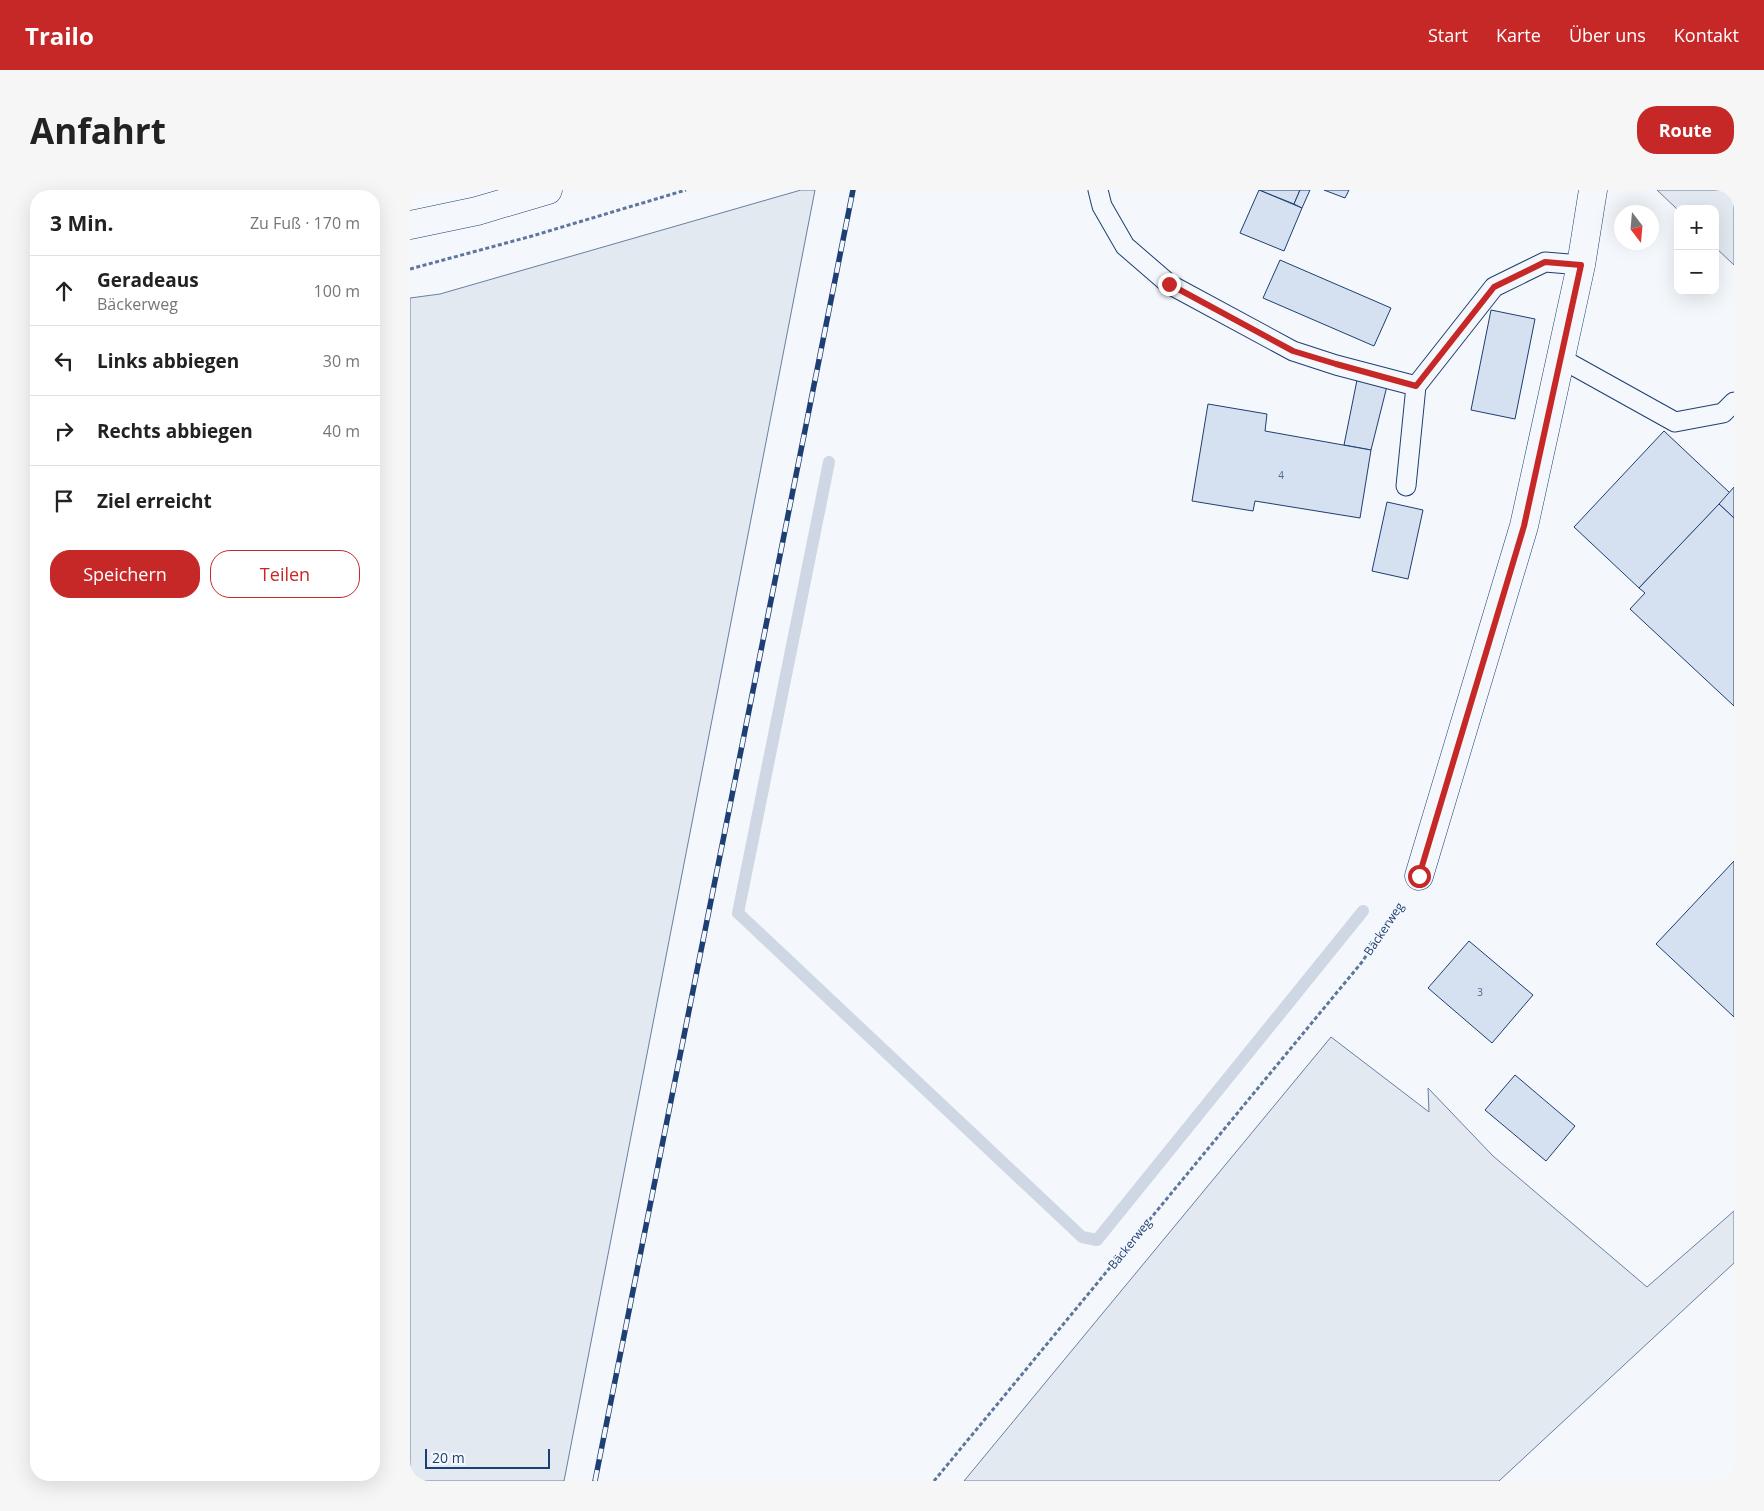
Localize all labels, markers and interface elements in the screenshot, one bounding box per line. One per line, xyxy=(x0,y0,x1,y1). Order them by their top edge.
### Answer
text: Trailo xyxy=(25,19,94,52)
text: Start xyxy=(1428,23,1468,47)
text: Karte xyxy=(1496,23,1541,47)
text: Über uns xyxy=(1569,23,1646,47)
text: Kontakt xyxy=(1674,23,1739,47)
button: Route xyxy=(1637,106,1734,154)
text: Anfahrt xyxy=(30,107,166,154)
north arrow xyxy=(1614,205,1659,250)
map controls xyxy=(1674,205,1719,295)
button: + xyxy=(1674,205,1719,250)
text: 3 Min. xyxy=(50,209,113,237)
text: Zu Fuß · 170 m xyxy=(250,212,360,234)
button: − xyxy=(1674,250,1719,295)
text: Geradeaus xyxy=(97,267,199,293)
route end xyxy=(1158,273,1181,296)
icon: ahead xyxy=(50,277,78,305)
text: 100 m xyxy=(314,280,360,302)
text: Bäckerweg xyxy=(97,293,178,315)
icon: left xyxy=(50,347,78,375)
text: Links abbiegen xyxy=(97,348,239,374)
text: 30 m xyxy=(323,350,360,372)
icon: right xyxy=(50,417,78,445)
text: Rechts abbiegen xyxy=(97,418,253,444)
text: 40 m xyxy=(323,420,360,442)
house number: 4 xyxy=(1278,468,1284,482)
icon: arrive xyxy=(50,487,78,515)
text: Ziel erreicht xyxy=(97,488,212,514)
button: Speichern xyxy=(50,550,200,598)
button: Teilen xyxy=(210,550,360,598)
route start xyxy=(1408,865,1431,888)
street label: Bäckerweg xyxy=(1360,898,1408,959)
house number: 3 xyxy=(1477,985,1483,999)
street label: Bäckerweg xyxy=(1104,1214,1156,1273)
scale bar xyxy=(425,1446,550,1469)
text: 20 m xyxy=(432,1448,465,1467)

